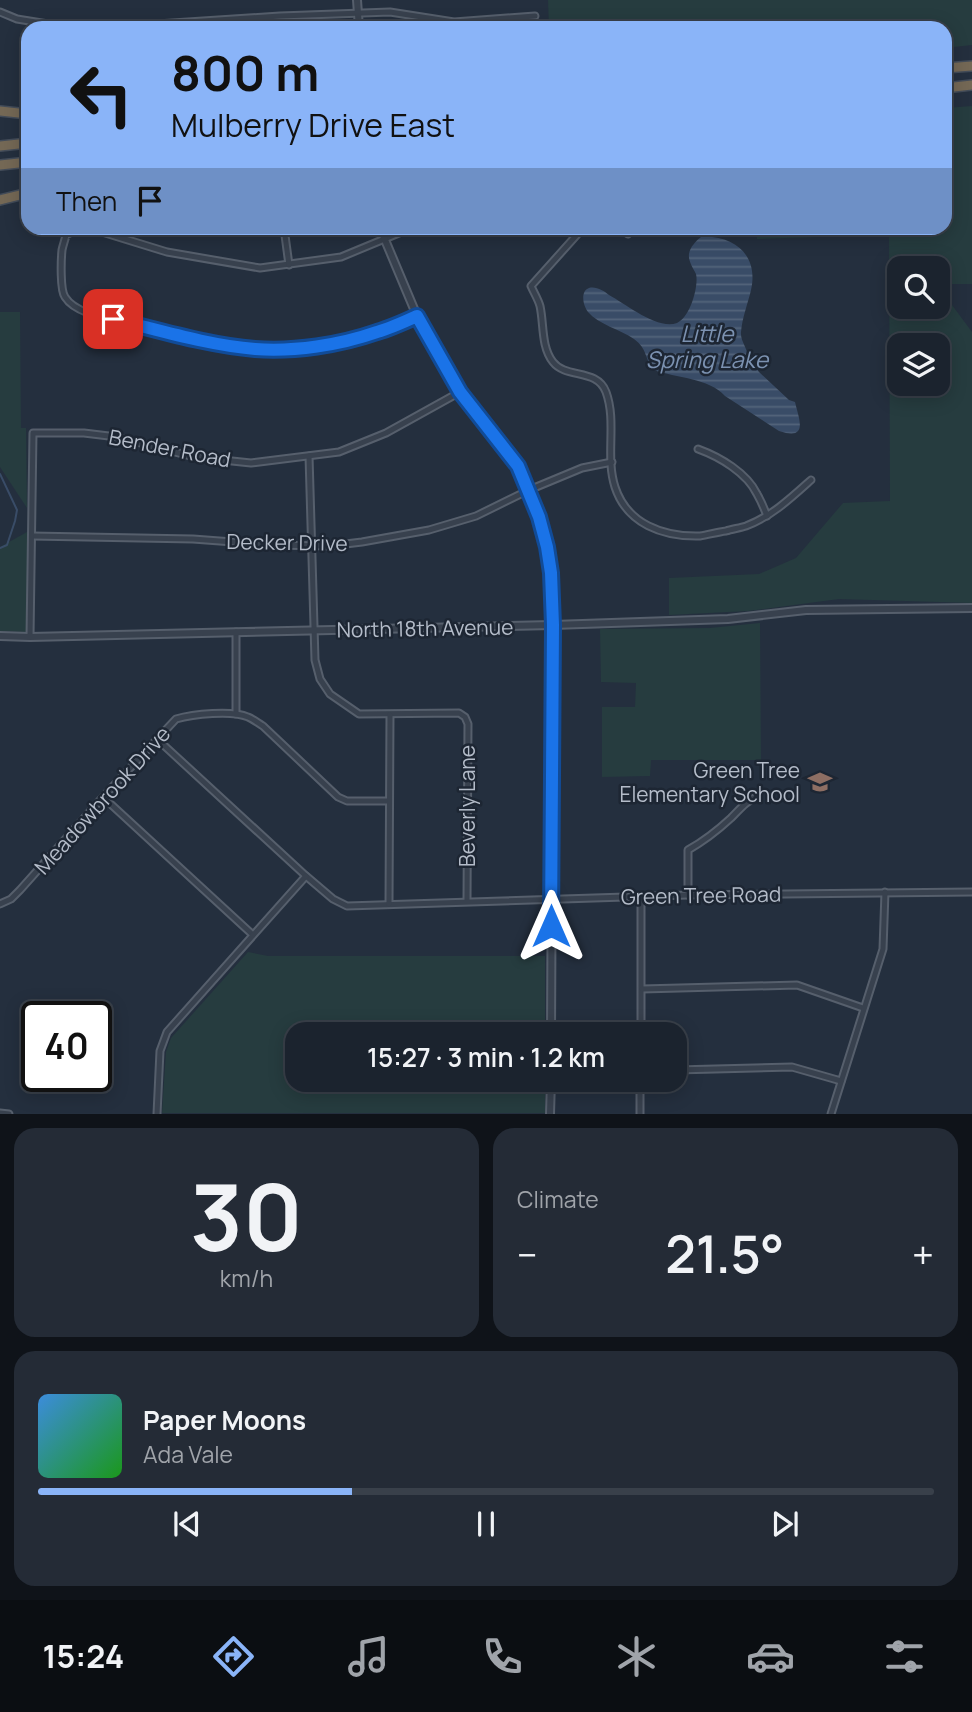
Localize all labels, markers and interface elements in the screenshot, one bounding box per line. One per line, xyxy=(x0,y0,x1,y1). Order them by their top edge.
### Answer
text: 800 m xyxy=(171,39,319,106)
icon: left xyxy=(56,49,147,140)
text: Mulberry Drive East xyxy=(171,103,455,147)
icon: arrive xyxy=(131,182,169,220)
text: Then xyxy=(56,183,117,219)
map controls xyxy=(887,256,950,396)
button: search xyxy=(887,256,950,319)
pin xyxy=(83,289,143,349)
icon: arrive xyxy=(94,300,132,338)
water label: Little Spring Lake xyxy=(646,317,770,375)
button: layers xyxy=(887,333,950,396)
street label: Bender Road xyxy=(107,422,233,474)
street label: Decker Drive xyxy=(226,527,348,557)
street label: North 18th Avenue xyxy=(336,612,514,644)
street label: Meadowbrook Drive xyxy=(28,720,176,880)
street label: Beverly Lane xyxy=(453,745,481,867)
place label: Green Tree Elementary School xyxy=(619,756,800,808)
school or university icon: Green Tree Elementary School xyxy=(806,768,834,796)
street label: Green Tree Road xyxy=(621,880,781,910)
position arrow xyxy=(514,889,588,963)
speed limit sign: 40 xyxy=(21,1001,112,1092)
text: 15:27 · 3 min · 1.2 km xyxy=(367,1039,605,1075)
text: 30 xyxy=(190,1154,303,1278)
text: Climate xyxy=(517,1183,599,1215)
text: 21.5° xyxy=(665,1218,784,1289)
text: − xyxy=(517,1228,538,1280)
text: + xyxy=(912,1228,934,1280)
text: km/h xyxy=(220,1262,273,1294)
text: Paper Moons xyxy=(143,1402,306,1438)
text: Ada Vale xyxy=(143,1438,233,1470)
icon: previous xyxy=(168,1505,206,1543)
icon: pause xyxy=(467,1505,505,1543)
icon: next xyxy=(766,1505,804,1543)
icon: directions xyxy=(209,1632,258,1681)
icon: music xyxy=(344,1632,393,1681)
icon: phone xyxy=(478,1632,527,1681)
icon: climate xyxy=(612,1632,661,1681)
icon: car xyxy=(746,1632,795,1681)
icon: filters xyxy=(880,1632,929,1681)
text: 15:24 xyxy=(43,1634,124,1678)

